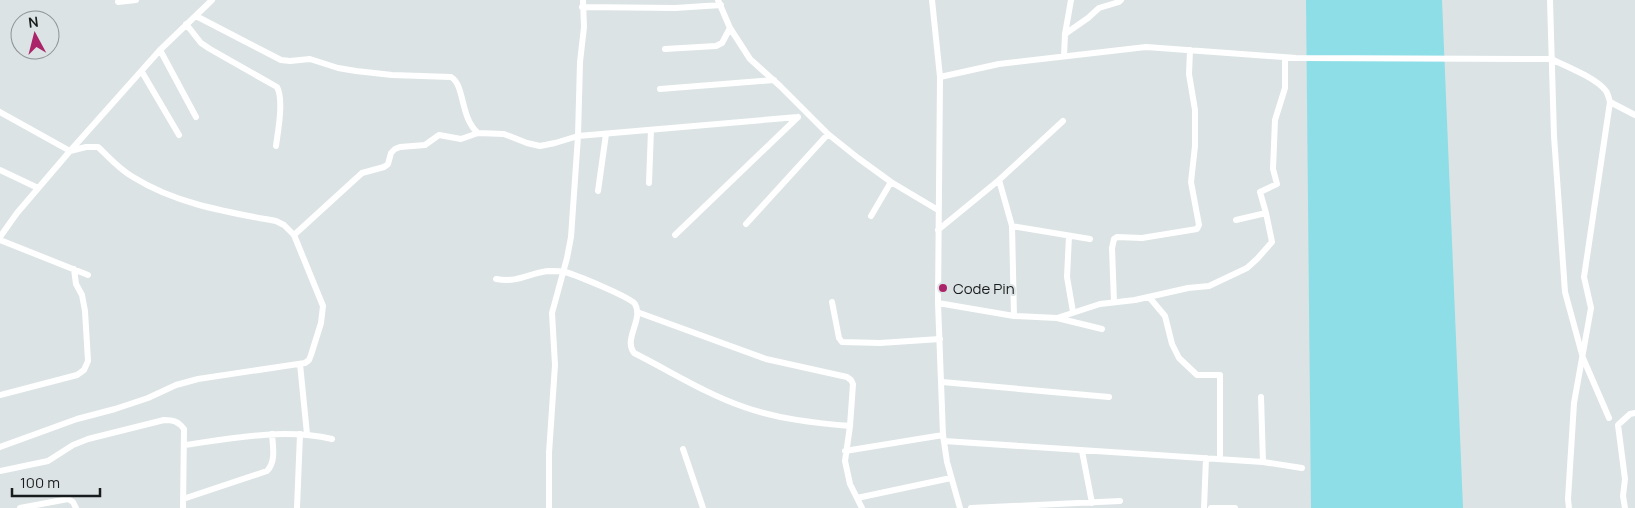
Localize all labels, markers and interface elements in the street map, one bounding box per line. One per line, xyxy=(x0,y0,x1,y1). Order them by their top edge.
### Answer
north arrow xyxy=(10,10,60,60)
text: N xyxy=(27,12,40,32)
place label: Code Pin xyxy=(953,278,1015,299)
marker: Code Pin xyxy=(937,282,949,294)
scale bar xyxy=(12,466,100,498)
text: 100 m xyxy=(20,472,60,493)

